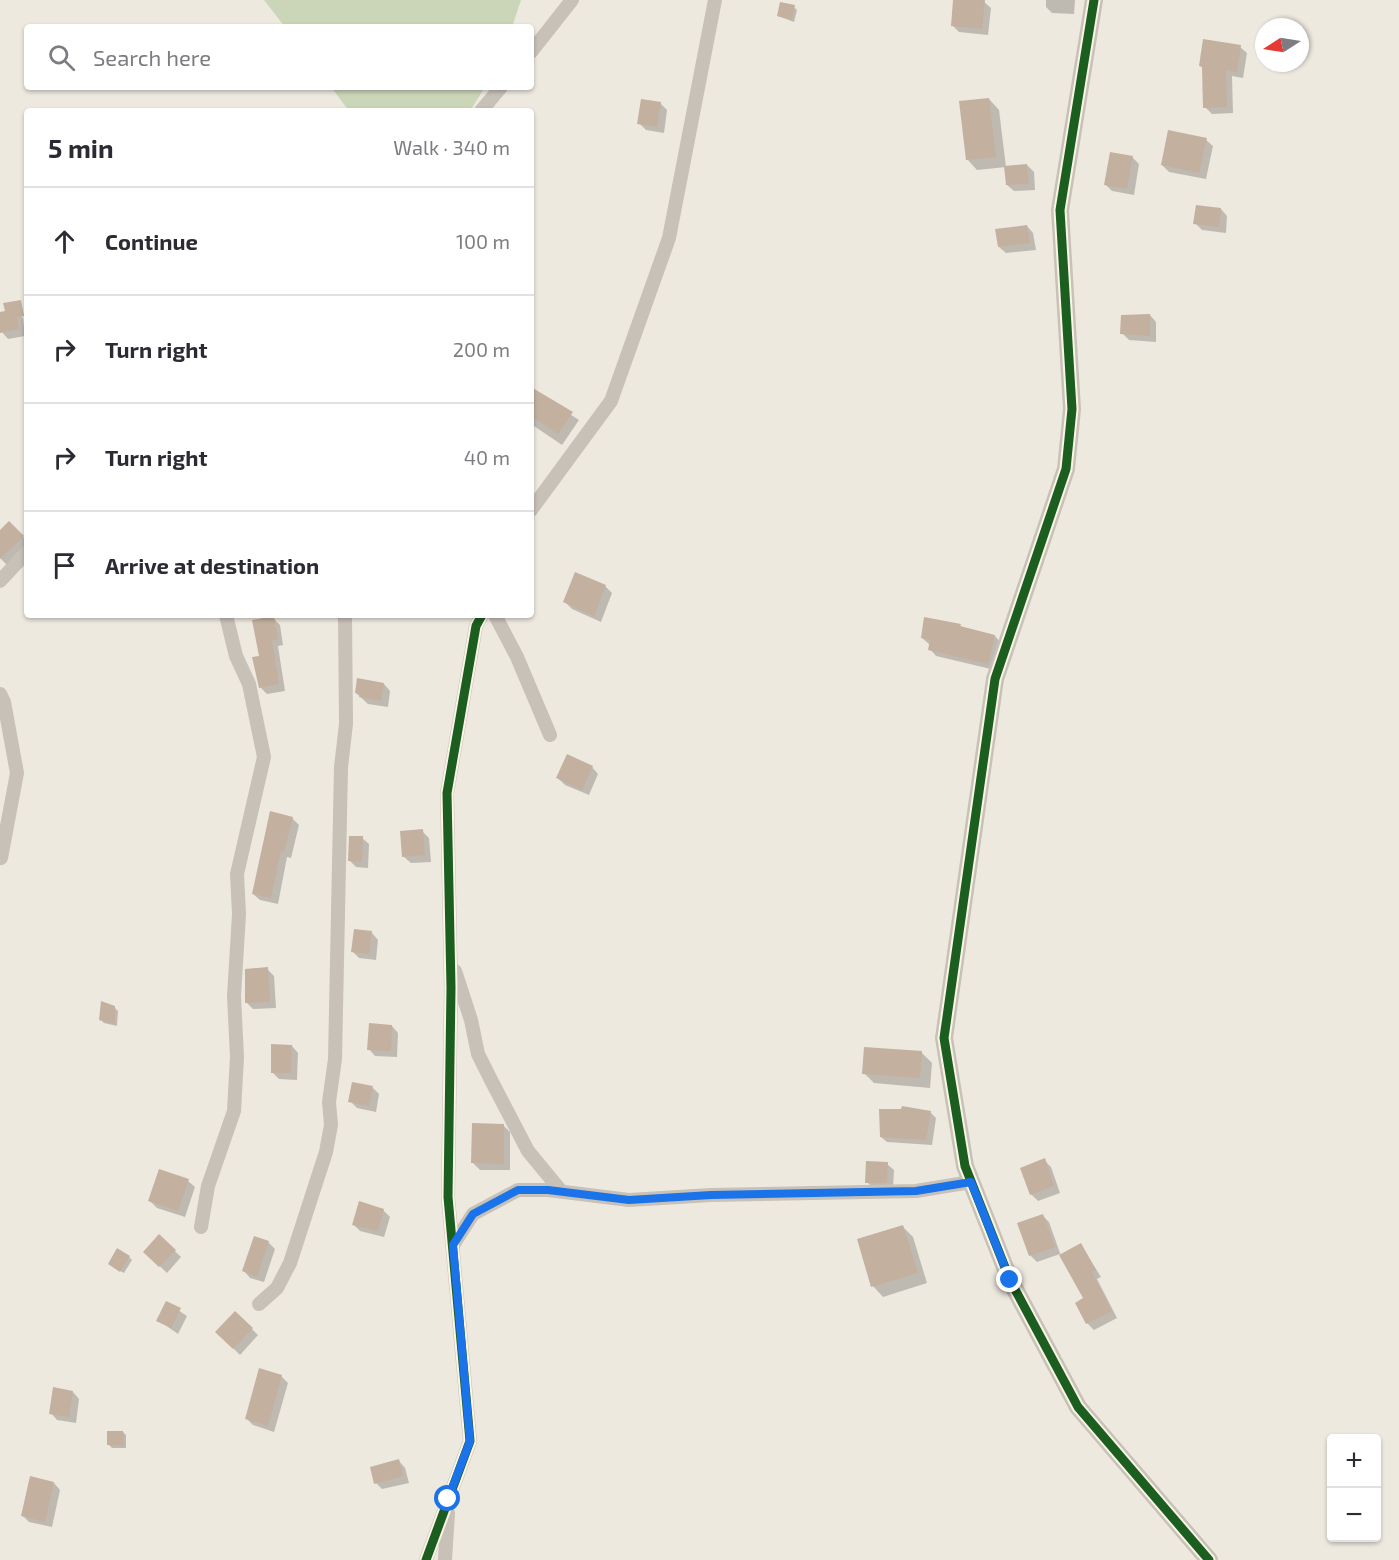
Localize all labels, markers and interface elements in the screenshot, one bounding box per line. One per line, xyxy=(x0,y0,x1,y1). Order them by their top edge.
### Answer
north arrow xyxy=(1255,18,1309,72)
search box xyxy=(24,24,534,90)
icon: search xyxy=(45,41,78,74)
text: Search here xyxy=(93,44,211,70)
text: 5 min xyxy=(48,132,114,163)
text: Walk · 340 m xyxy=(393,135,510,159)
icon: ahead xyxy=(48,225,81,258)
text: Continue xyxy=(105,228,198,254)
text: 100 m xyxy=(456,229,510,253)
icon: right xyxy=(48,333,81,366)
text: Turn right xyxy=(105,336,207,362)
text: 200 m xyxy=(453,337,510,361)
icon: right xyxy=(48,441,81,474)
text: Turn right xyxy=(105,444,207,470)
text: 40 m xyxy=(464,445,510,469)
icon: arrive xyxy=(48,549,81,582)
text: Arrive at destination xyxy=(105,552,319,578)
route end xyxy=(996,1266,1022,1292)
map controls xyxy=(1327,1434,1381,1542)
button: + xyxy=(1327,1434,1381,1488)
route start xyxy=(434,1485,460,1511)
button: − xyxy=(1327,1488,1381,1542)

